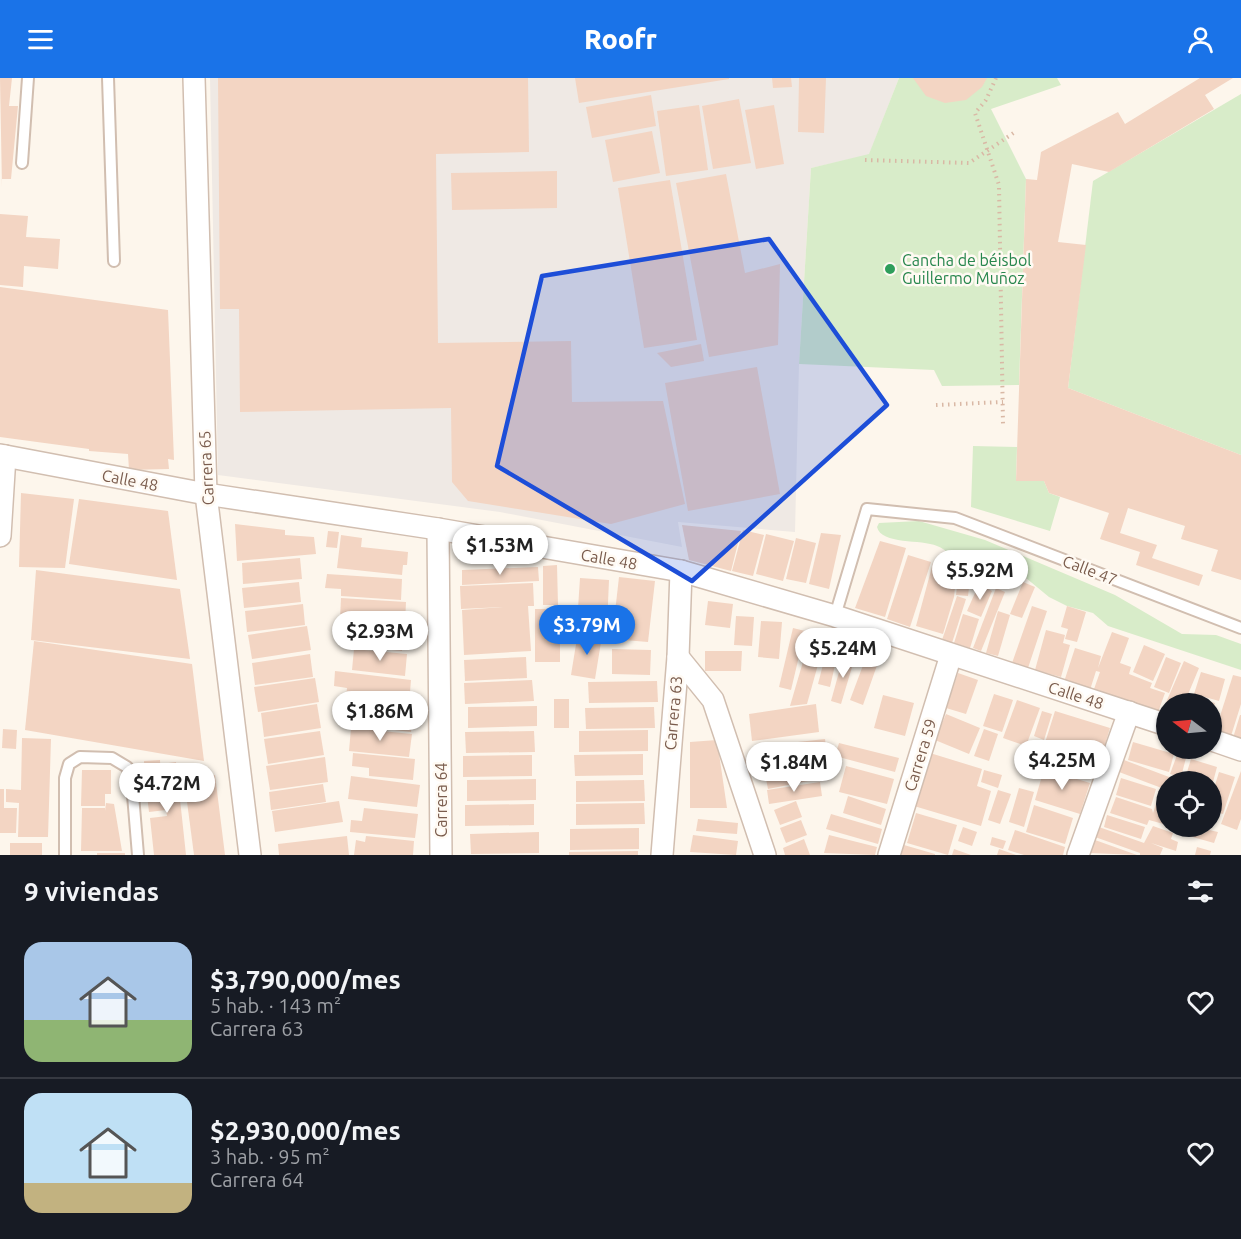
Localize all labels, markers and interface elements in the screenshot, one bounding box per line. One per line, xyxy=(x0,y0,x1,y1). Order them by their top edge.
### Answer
icon: menu xyxy=(24,23,57,56)
icon: person xyxy=(1184,23,1217,56)
text: Roofr xyxy=(584,24,657,54)
place label: Cancha de béisbol Guillermo Muñoz xyxy=(902,251,1031,287)
marker: Cancha de béisbol Guillermo Muñoz xyxy=(883,262,897,276)
street label: Carrera 65 xyxy=(195,430,217,506)
street label: Calle 48 xyxy=(100,466,160,494)
pin: $1.53M xyxy=(451,525,549,576)
text: $1.53M xyxy=(466,533,534,556)
street label: Calle 48 xyxy=(579,545,639,573)
pin: $5.92M xyxy=(931,550,1029,601)
street label: Calle 47 xyxy=(1060,551,1120,589)
text: $5.92M xyxy=(946,558,1014,581)
pin: $3.79M xyxy=(538,605,636,656)
pin: $2.93M xyxy=(331,611,429,662)
text: $3.79M xyxy=(553,613,621,636)
text: $2.93M xyxy=(346,619,414,642)
pin: $5.24M xyxy=(794,628,892,679)
text: $5.24M xyxy=(809,636,877,659)
street label: Carrera 63 xyxy=(661,675,685,751)
street label: Calle 48 xyxy=(1046,678,1106,712)
pin: $1.86M xyxy=(331,691,429,742)
north arrow xyxy=(1156,693,1222,759)
map controls xyxy=(1156,693,1222,837)
text: $1.86M xyxy=(346,699,414,722)
street label: Carrera 59 xyxy=(900,717,940,793)
pin: $4.25M xyxy=(1013,740,1111,791)
pin: $1.84M xyxy=(745,742,843,793)
text: $4.25M xyxy=(1028,748,1096,771)
text: $1.84M xyxy=(760,750,828,773)
pin: $4.72M xyxy=(118,763,216,814)
street label: Carrera 64 xyxy=(432,763,450,837)
text: $4.72M xyxy=(133,771,201,794)
button: locate xyxy=(1156,771,1222,837)
icon: filters xyxy=(1184,875,1217,908)
text: 9 viviendas xyxy=(24,877,159,906)
text: $3,790,000/mes xyxy=(210,965,401,994)
icon: home xyxy=(72,966,144,1038)
icon: heart xyxy=(1184,986,1217,1019)
text: 5 hab. · 143 m² xyxy=(210,994,341,1017)
text: Carrera 63 xyxy=(210,1017,304,1040)
text: $2,930,000/mes xyxy=(210,1116,401,1145)
icon: home xyxy=(72,1117,144,1189)
icon: heart xyxy=(1184,1137,1217,1170)
text: 3 hab. · 95 m² xyxy=(210,1145,330,1168)
text: Carrera 64 xyxy=(210,1168,304,1191)

